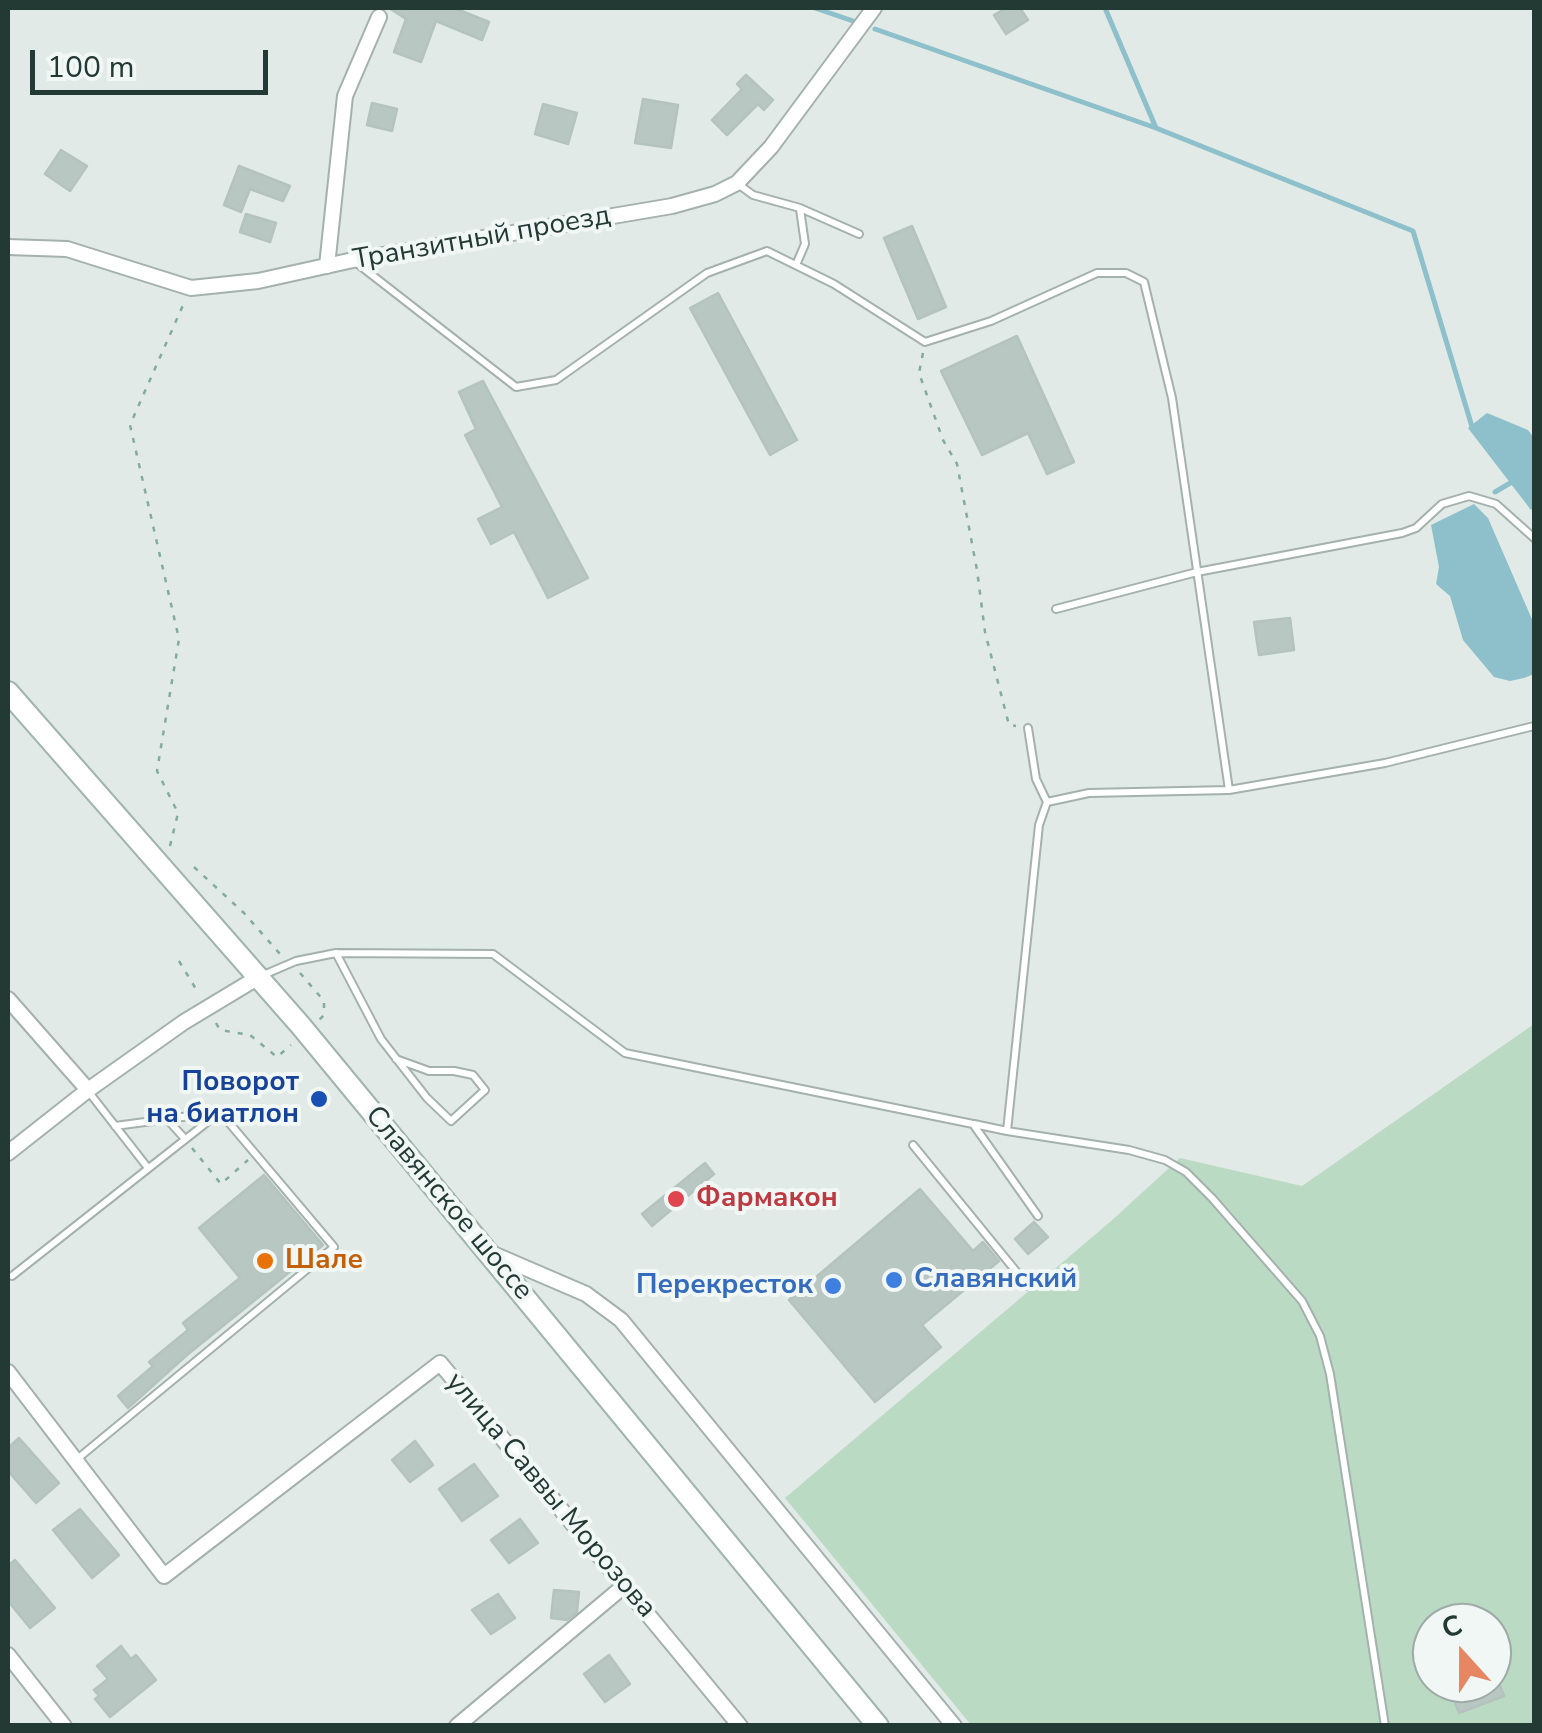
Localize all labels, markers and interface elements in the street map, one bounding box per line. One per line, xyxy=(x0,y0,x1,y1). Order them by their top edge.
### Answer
scale bar xyxy=(35,30,272,92)
text: 100 m xyxy=(47,47,134,88)
street label: Транзитный проезд xyxy=(351,200,613,278)
place label: Поворот на биатлон xyxy=(146,1066,299,1132)
marker: Поворот на биатлон xyxy=(308,1088,330,1110)
street label: Славянское шоссе xyxy=(357,1100,539,1308)
place label: Фармакон xyxy=(696,1182,838,1216)
marker: Фармакон xyxy=(665,1188,687,1210)
place label: Шале xyxy=(285,1244,363,1278)
marker: Шале xyxy=(254,1250,276,1272)
place label: Славянский xyxy=(914,1263,1077,1297)
place label: Перекресток xyxy=(636,1269,813,1303)
marker: Славянский xyxy=(883,1269,905,1291)
marker: Перекресток xyxy=(822,1275,844,1297)
street label: улица Саввы Морозова xyxy=(438,1367,662,1625)
north arrow xyxy=(1412,1603,1512,1703)
text: С xyxy=(1436,1606,1468,1648)

